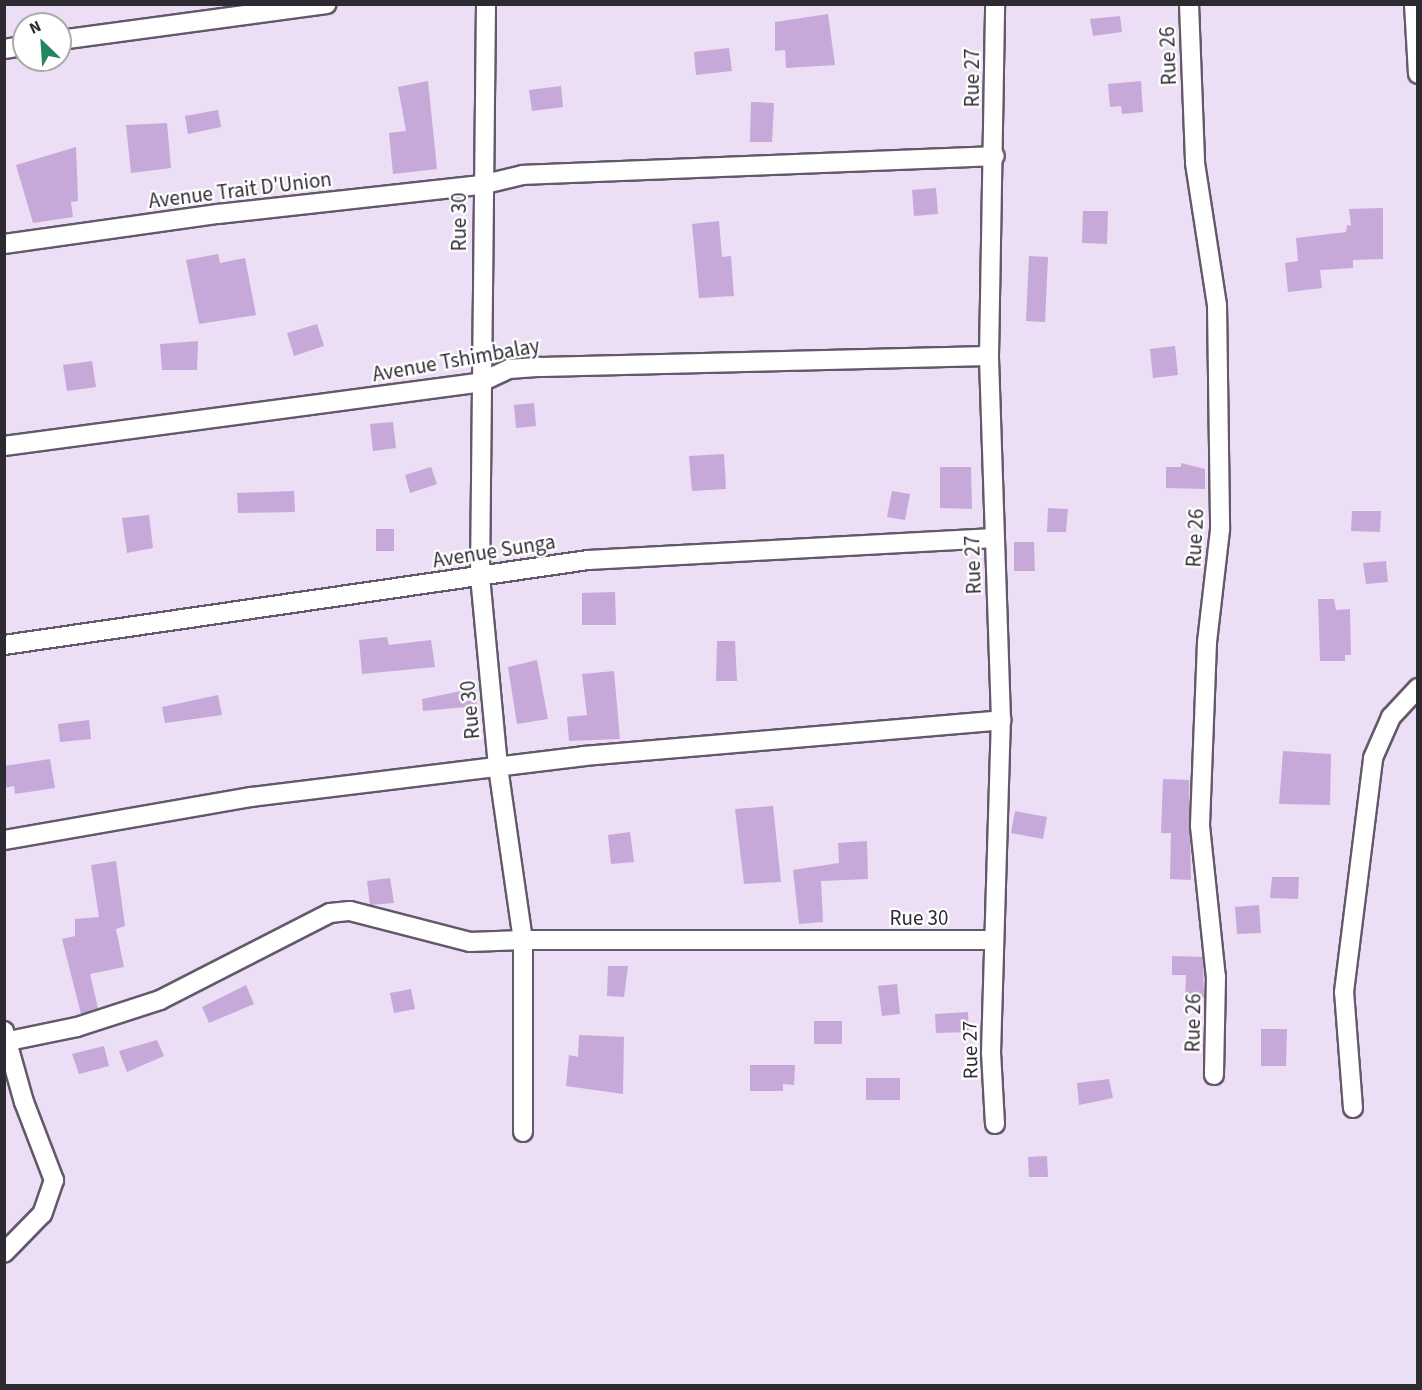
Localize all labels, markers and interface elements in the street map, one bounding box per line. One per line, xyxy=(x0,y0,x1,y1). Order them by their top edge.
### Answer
north arrow xyxy=(12,12,72,72)
text: N xyxy=(26,15,45,40)
street label: Rue 26 xyxy=(1154,26,1182,86)
street label: Rue 27 xyxy=(959,49,985,107)
street label: Avenue Trait D'Union xyxy=(147,166,333,214)
street label: Rue 30 xyxy=(446,193,472,251)
street label: Avenue Tshimbalay xyxy=(370,333,542,387)
street label: Rue 26 xyxy=(1181,508,1209,568)
street label: Avenue Sunga xyxy=(431,529,557,573)
street label: Rue 27 xyxy=(959,535,987,595)
street label: Rue 30 xyxy=(455,680,485,740)
street label: Rue 30 xyxy=(890,905,948,931)
street label: Rue 26 xyxy=(1180,993,1206,1053)
street label: Rue 27 xyxy=(957,1020,983,1080)

